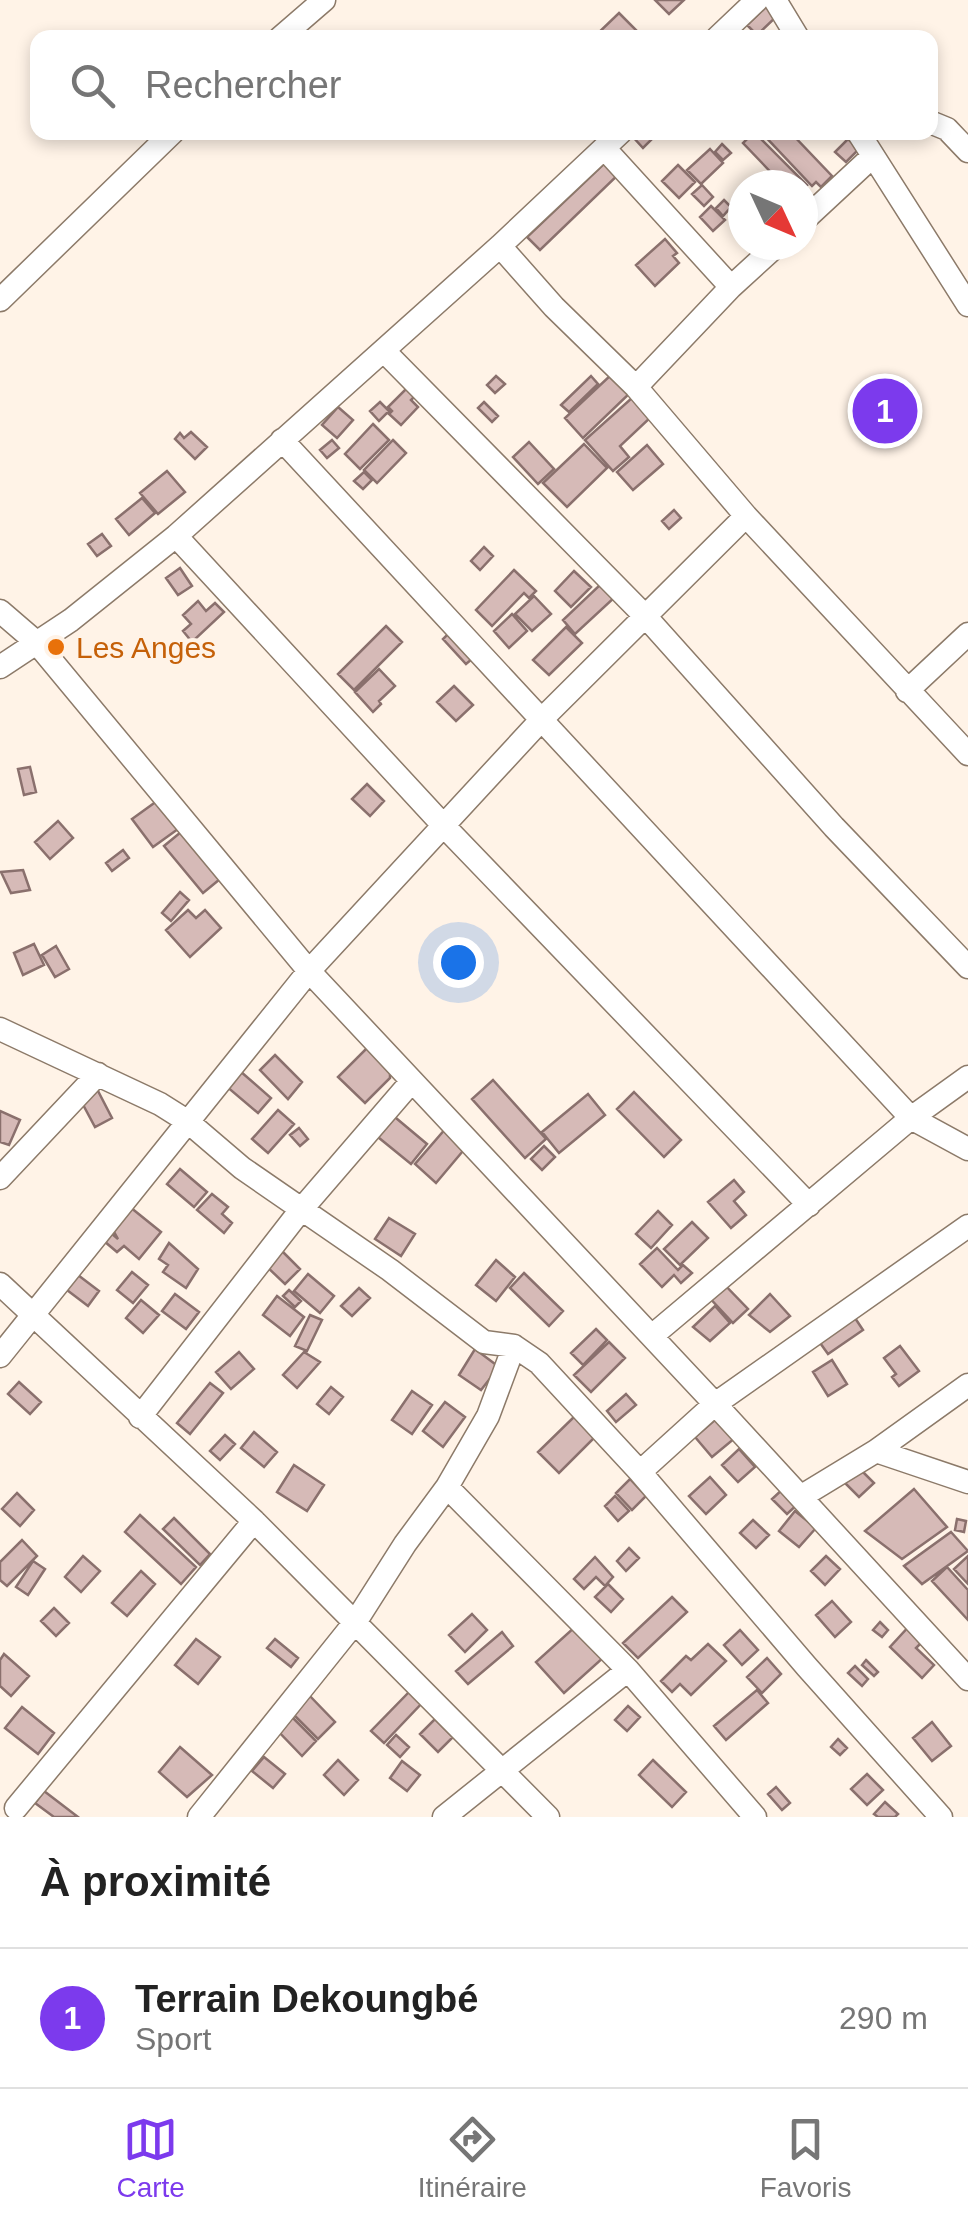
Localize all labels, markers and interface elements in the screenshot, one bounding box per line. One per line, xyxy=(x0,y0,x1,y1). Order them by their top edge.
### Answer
search box xyxy=(30,30,938,140)
icon: search xyxy=(65,58,120,113)
text: Rechercher xyxy=(145,64,341,106)
north arrow xyxy=(728,170,818,260)
pin: 1 xyxy=(852,374,918,448)
place label: Les Anges xyxy=(76,631,216,664)
marker: Les Anges xyxy=(45,636,67,658)
your location xyxy=(433,937,484,988)
text: À proximité xyxy=(40,1858,271,1905)
text: Terrain Dekoungbé xyxy=(135,1978,478,2020)
text: 1 xyxy=(64,2000,81,2036)
text: 290 m xyxy=(839,2000,928,2036)
text: Sport xyxy=(135,2021,211,2057)
tab: Carte xyxy=(116,2112,185,2204)
tab: Itinéraire xyxy=(418,2112,527,2204)
tab: Favoris xyxy=(760,2112,852,2204)

